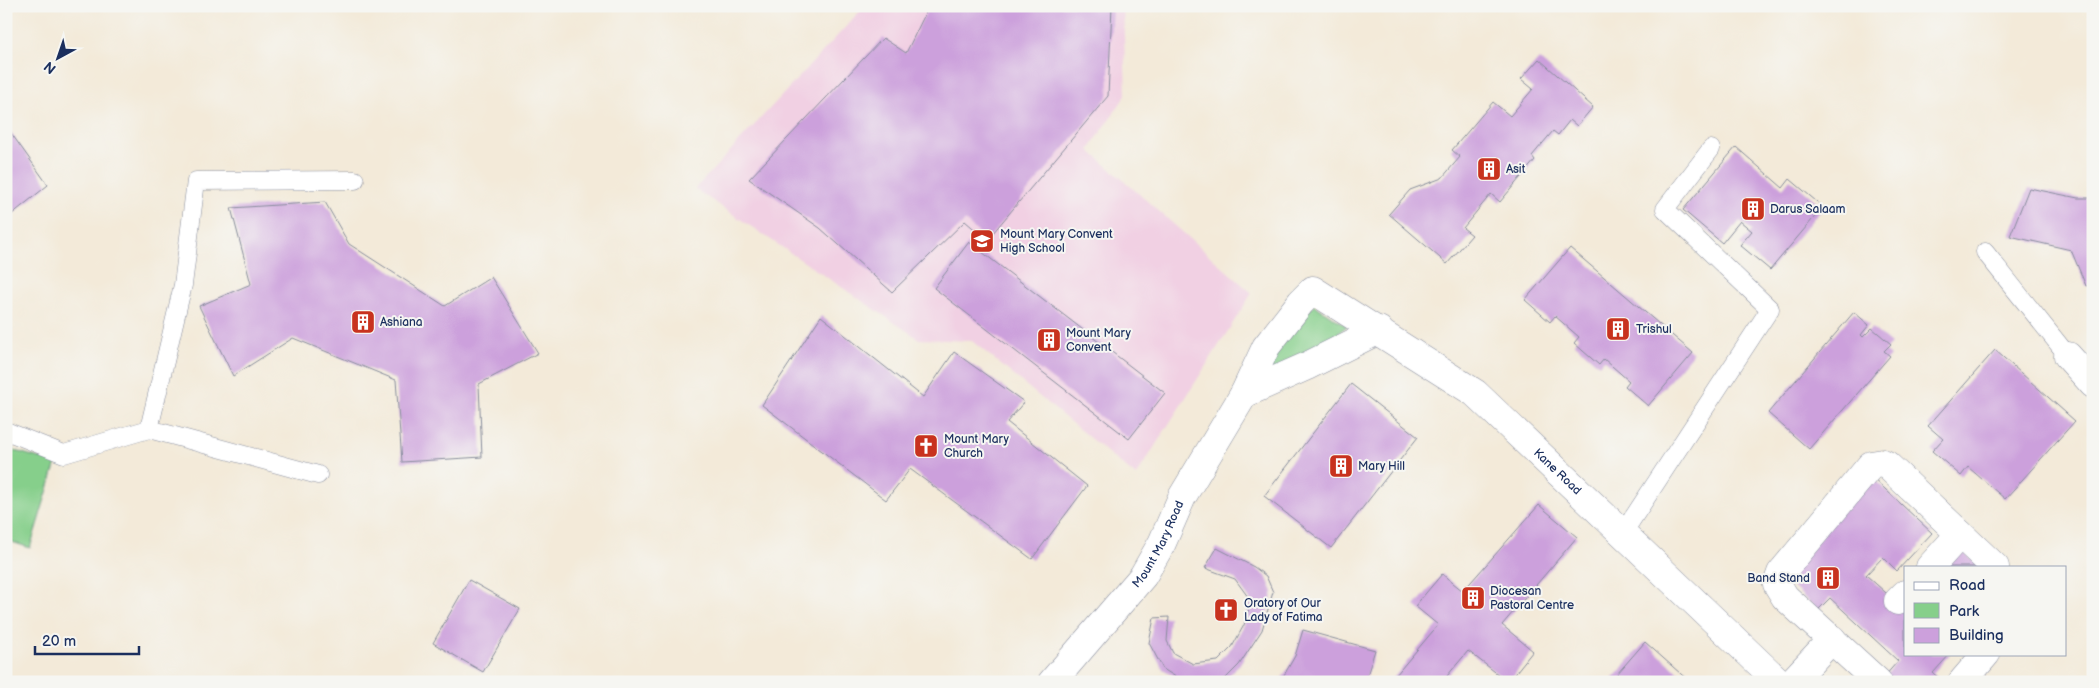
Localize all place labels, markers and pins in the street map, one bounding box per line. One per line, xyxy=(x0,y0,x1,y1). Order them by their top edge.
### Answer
building icon: Asit xyxy=(1476,156,1502,182)
place label: Asit xyxy=(1506,162,1526,177)
building icon: Darus Salaam xyxy=(1740,196,1766,222)
place label: Darus Salaam xyxy=(1770,202,1846,217)
place label: Mount Mary Convent High School xyxy=(1000,227,1113,256)
school or university icon: Mount Mary Convent High School xyxy=(969,228,995,254)
building icon: Ashiana xyxy=(350,309,376,335)
place label: Ashiana xyxy=(380,315,423,330)
building icon: Trishul xyxy=(1605,316,1631,342)
place label: Trishul xyxy=(1636,322,1672,337)
place label: Mount Mary Convent xyxy=(1066,326,1132,355)
building icon: Mount Mary Convent xyxy=(1036,327,1062,353)
place label: Mount Mary Church xyxy=(944,432,1010,461)
church icon: Mount Mary Church xyxy=(913,433,939,459)
building icon: Mary Hill xyxy=(1328,453,1354,479)
place label: Mary Hill xyxy=(1358,459,1405,474)
building icon: Band Stand xyxy=(1815,565,1841,591)
place label: Band Stand xyxy=(1747,571,1810,586)
place label: Diocesan Pastoral Centre xyxy=(1490,584,1574,613)
building icon: Diocesan Pastoral Centre xyxy=(1460,585,1486,611)
place label: Oratory of Our Lady of Fatima xyxy=(1244,596,1323,625)
church icon: Oratory of Our Lady of Fatima xyxy=(1213,597,1239,623)

